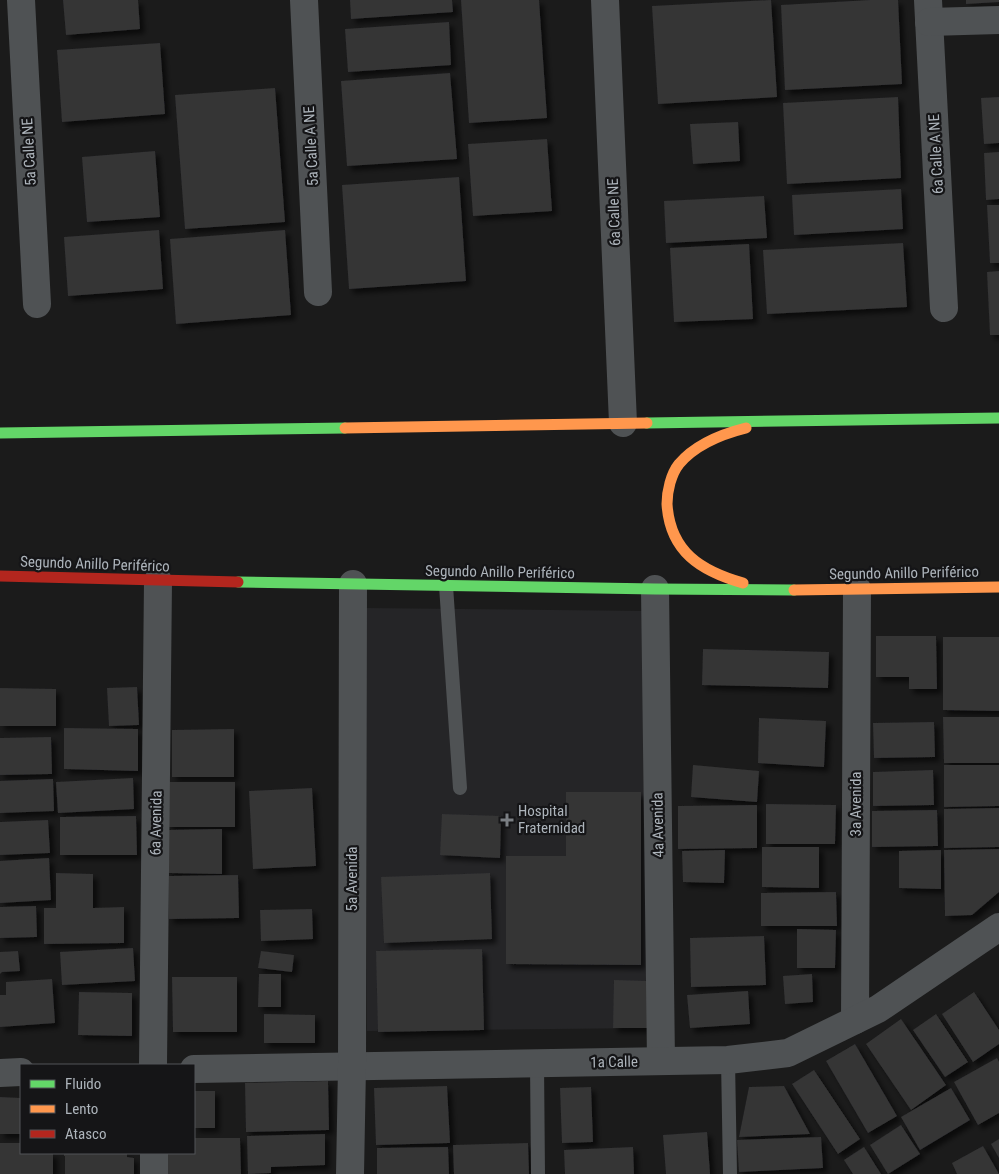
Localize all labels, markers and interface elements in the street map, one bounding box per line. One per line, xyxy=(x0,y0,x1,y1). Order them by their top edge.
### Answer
street label: 5a Calle A NE xyxy=(300,106,322,186)
street label: 6a Calle A NE xyxy=(925,114,947,194)
street label: 5a Calle NE xyxy=(18,118,40,186)
street label: 6a Calle NE xyxy=(604,178,624,246)
street label: Segundo Anillo Periférico xyxy=(20,552,170,576)
street label: Segundo Anillo Periférico xyxy=(425,562,575,582)
street label: Segundo Anillo Periférico xyxy=(829,563,979,583)
street label: 3a Avenida xyxy=(847,771,865,837)
street label: 6a Avenida xyxy=(146,790,166,856)
street label: 4a Avenida xyxy=(648,792,668,858)
place label: Hospital Fraternidad xyxy=(518,802,585,837)
marker: Hospital Fraternidad xyxy=(500,813,514,827)
street label: 5a Avenida xyxy=(343,846,361,912)
street label: 1a Calle xyxy=(590,1053,638,1071)
legend xyxy=(20,1064,195,1154)
text: Fluido xyxy=(65,1075,101,1093)
text: Lento xyxy=(65,1100,98,1118)
text: Atasco xyxy=(65,1125,106,1143)

